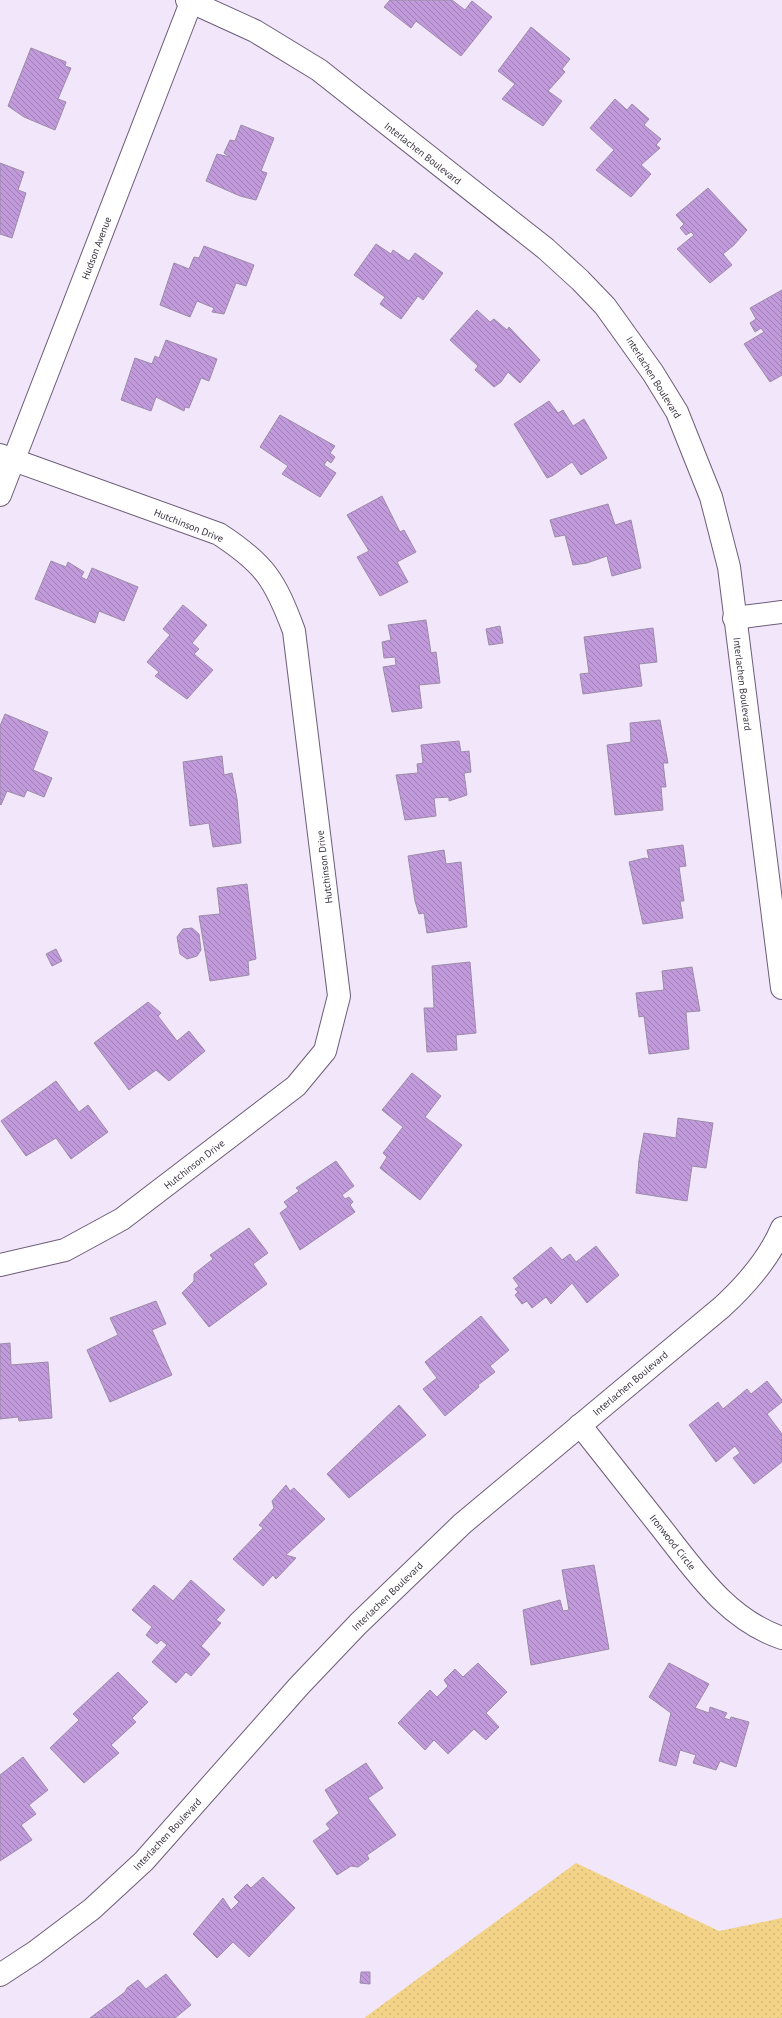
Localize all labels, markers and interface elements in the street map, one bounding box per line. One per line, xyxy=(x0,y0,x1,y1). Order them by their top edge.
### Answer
street label: Interlachen Boulevard xyxy=(382,119,464,188)
street label: Hudson Avenue xyxy=(79,215,114,281)
street label: Interlachen Boulevard xyxy=(623,334,684,421)
street label: Hutchinson Drive xyxy=(152,506,225,545)
street label: Interlachen Boulevard xyxy=(730,637,755,732)
street label: Hutchinson Drive xyxy=(314,830,335,904)
street label: Hutchinson Drive xyxy=(161,1137,227,1192)
street label: Interlachen Boulevard xyxy=(590,1348,671,1419)
street label: Ironwood Circle xyxy=(647,1512,698,1573)
street label: Interlachen Boulevard xyxy=(349,1559,426,1634)
street label: Interlachen Boulevard xyxy=(131,1795,204,1873)

